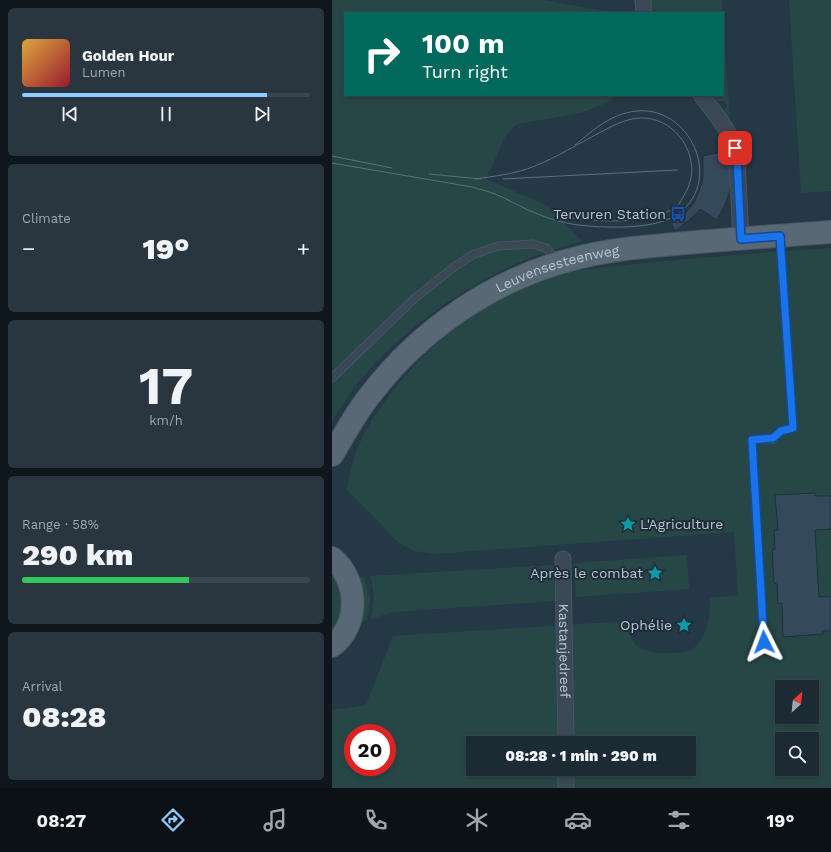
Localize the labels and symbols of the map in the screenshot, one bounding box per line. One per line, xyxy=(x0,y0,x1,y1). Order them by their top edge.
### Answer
pin xyxy=(718,131,752,165)
bus stop icon: Tervuren Station xyxy=(669,205,687,223)
place label: Tervuren Station xyxy=(553,206,666,222)
street label: Leuvensesteenweg xyxy=(493,242,621,296)
place icon: L'Agriculture xyxy=(619,515,637,533)
place label: L'Agriculture xyxy=(640,516,723,532)
place icon: Après le combat xyxy=(646,564,664,582)
place label: Après le combat xyxy=(530,565,643,581)
street label: Kastanjedreef xyxy=(556,604,573,699)
place icon: Ophélie xyxy=(675,616,693,634)
place label: Ophélie xyxy=(620,617,672,633)
position arrow xyxy=(743,621,785,663)
north arrow xyxy=(775,680,819,724)
speed limit sign: 20 xyxy=(344,724,396,776)

